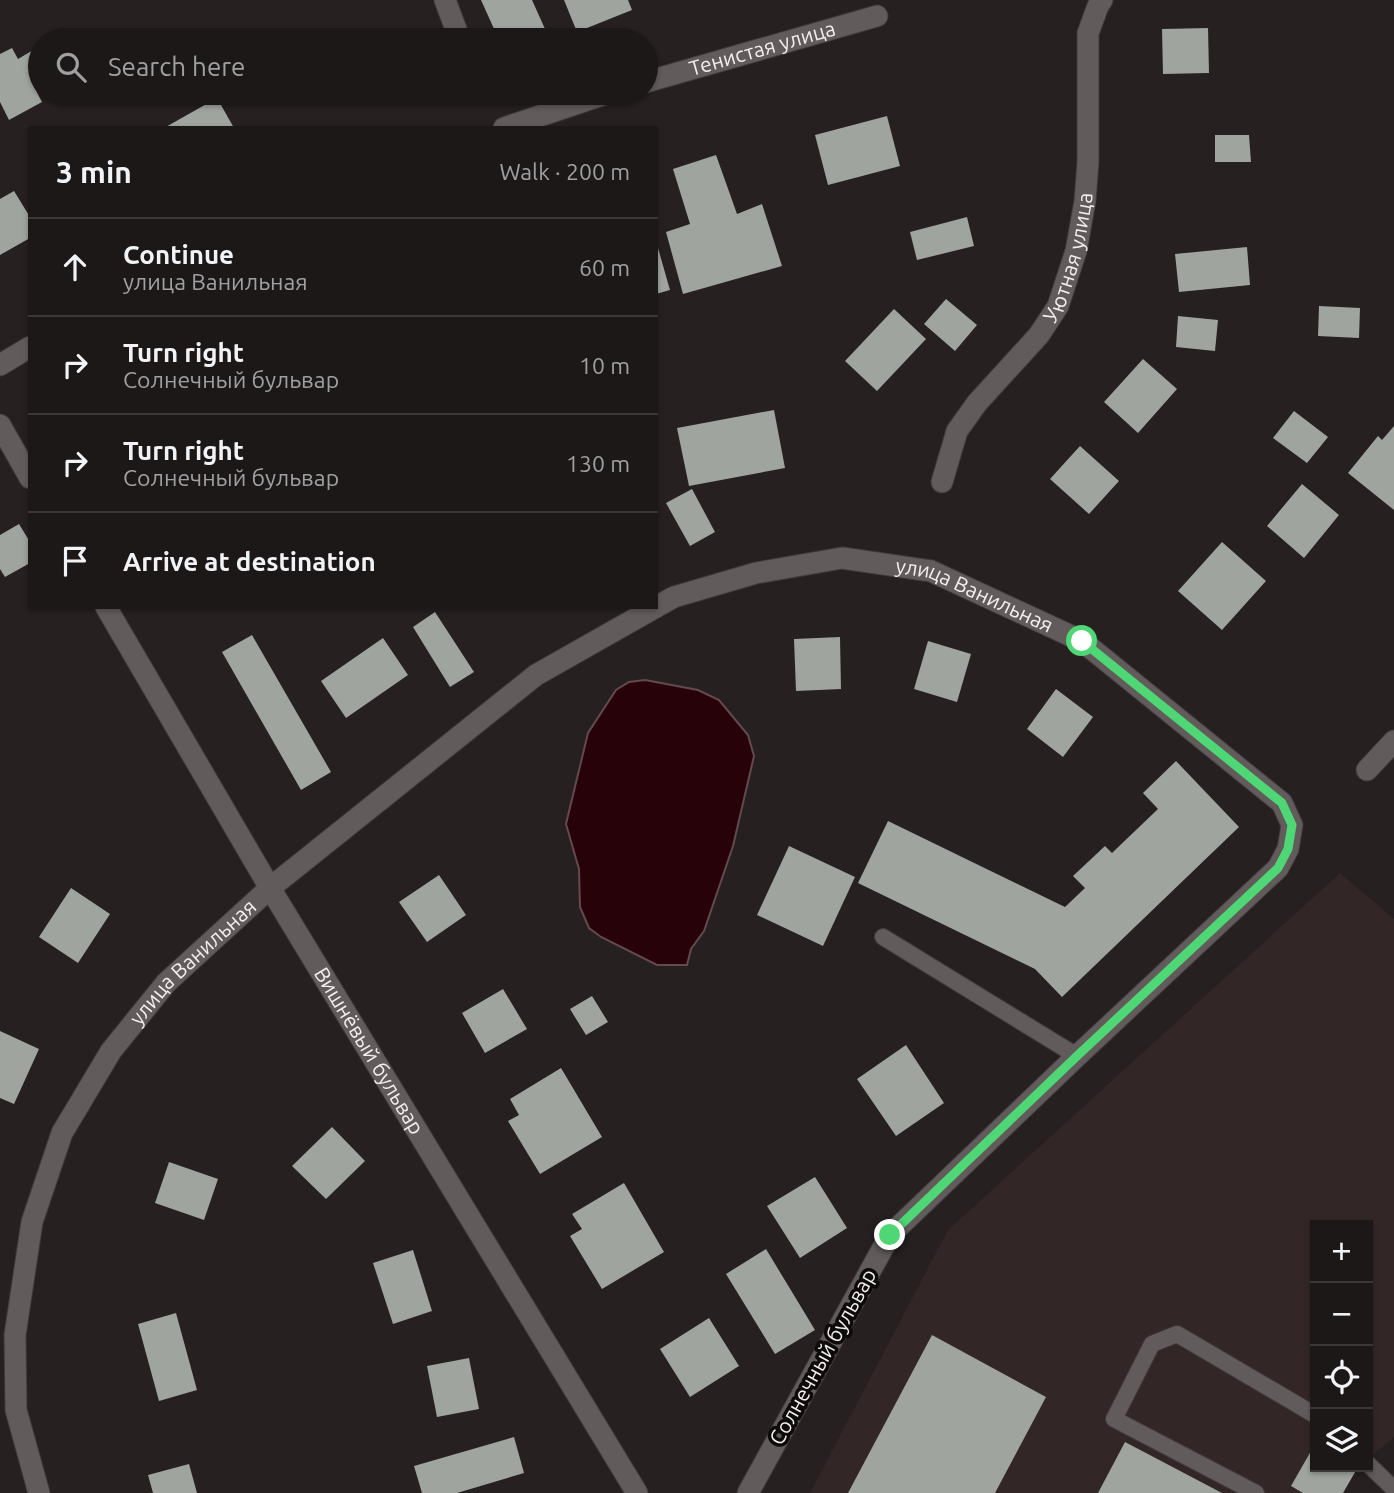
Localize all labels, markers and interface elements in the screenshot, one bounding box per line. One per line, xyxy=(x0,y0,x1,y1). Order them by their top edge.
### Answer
street label: Тенистая улица xyxy=(686,16,838,80)
search box xyxy=(28,28,658,105)
icon: search xyxy=(52,48,90,86)
text: Search here xyxy=(108,52,245,81)
text: 3 min xyxy=(56,155,132,189)
text: Walk · 200 m xyxy=(499,159,630,184)
street label: Уютная улица xyxy=(1038,192,1097,327)
text: Continue xyxy=(123,240,234,269)
icon: ahead xyxy=(56,248,94,286)
text: 60 m xyxy=(579,255,630,280)
text: улица Ванильная xyxy=(123,269,308,294)
text: Turn right xyxy=(123,338,244,367)
icon: right xyxy=(56,346,94,384)
text: 10 m xyxy=(579,353,630,378)
text: Солнечный бульвар xyxy=(123,367,339,392)
text: Turn right xyxy=(123,436,244,465)
icon: right xyxy=(56,444,94,482)
text: 130 m xyxy=(566,451,630,476)
text: Солнечный бульвар xyxy=(123,465,339,490)
icon: arrive xyxy=(56,542,94,580)
text: Arrive at destination xyxy=(123,547,376,576)
street label: улица Ванильная xyxy=(894,553,1057,637)
route start xyxy=(1066,625,1097,656)
street label: улица Ванильная xyxy=(124,894,261,1029)
street label: Вишнёвый бульвар xyxy=(310,963,430,1138)
route end xyxy=(874,1219,905,1250)
map controls xyxy=(1310,1220,1373,1472)
button: + xyxy=(1310,1220,1373,1283)
street label: Солнечный бульвар xyxy=(764,1264,880,1449)
button: − xyxy=(1310,1283,1373,1346)
button: locate xyxy=(1310,1346,1373,1409)
button: layers xyxy=(1310,1409,1373,1472)

